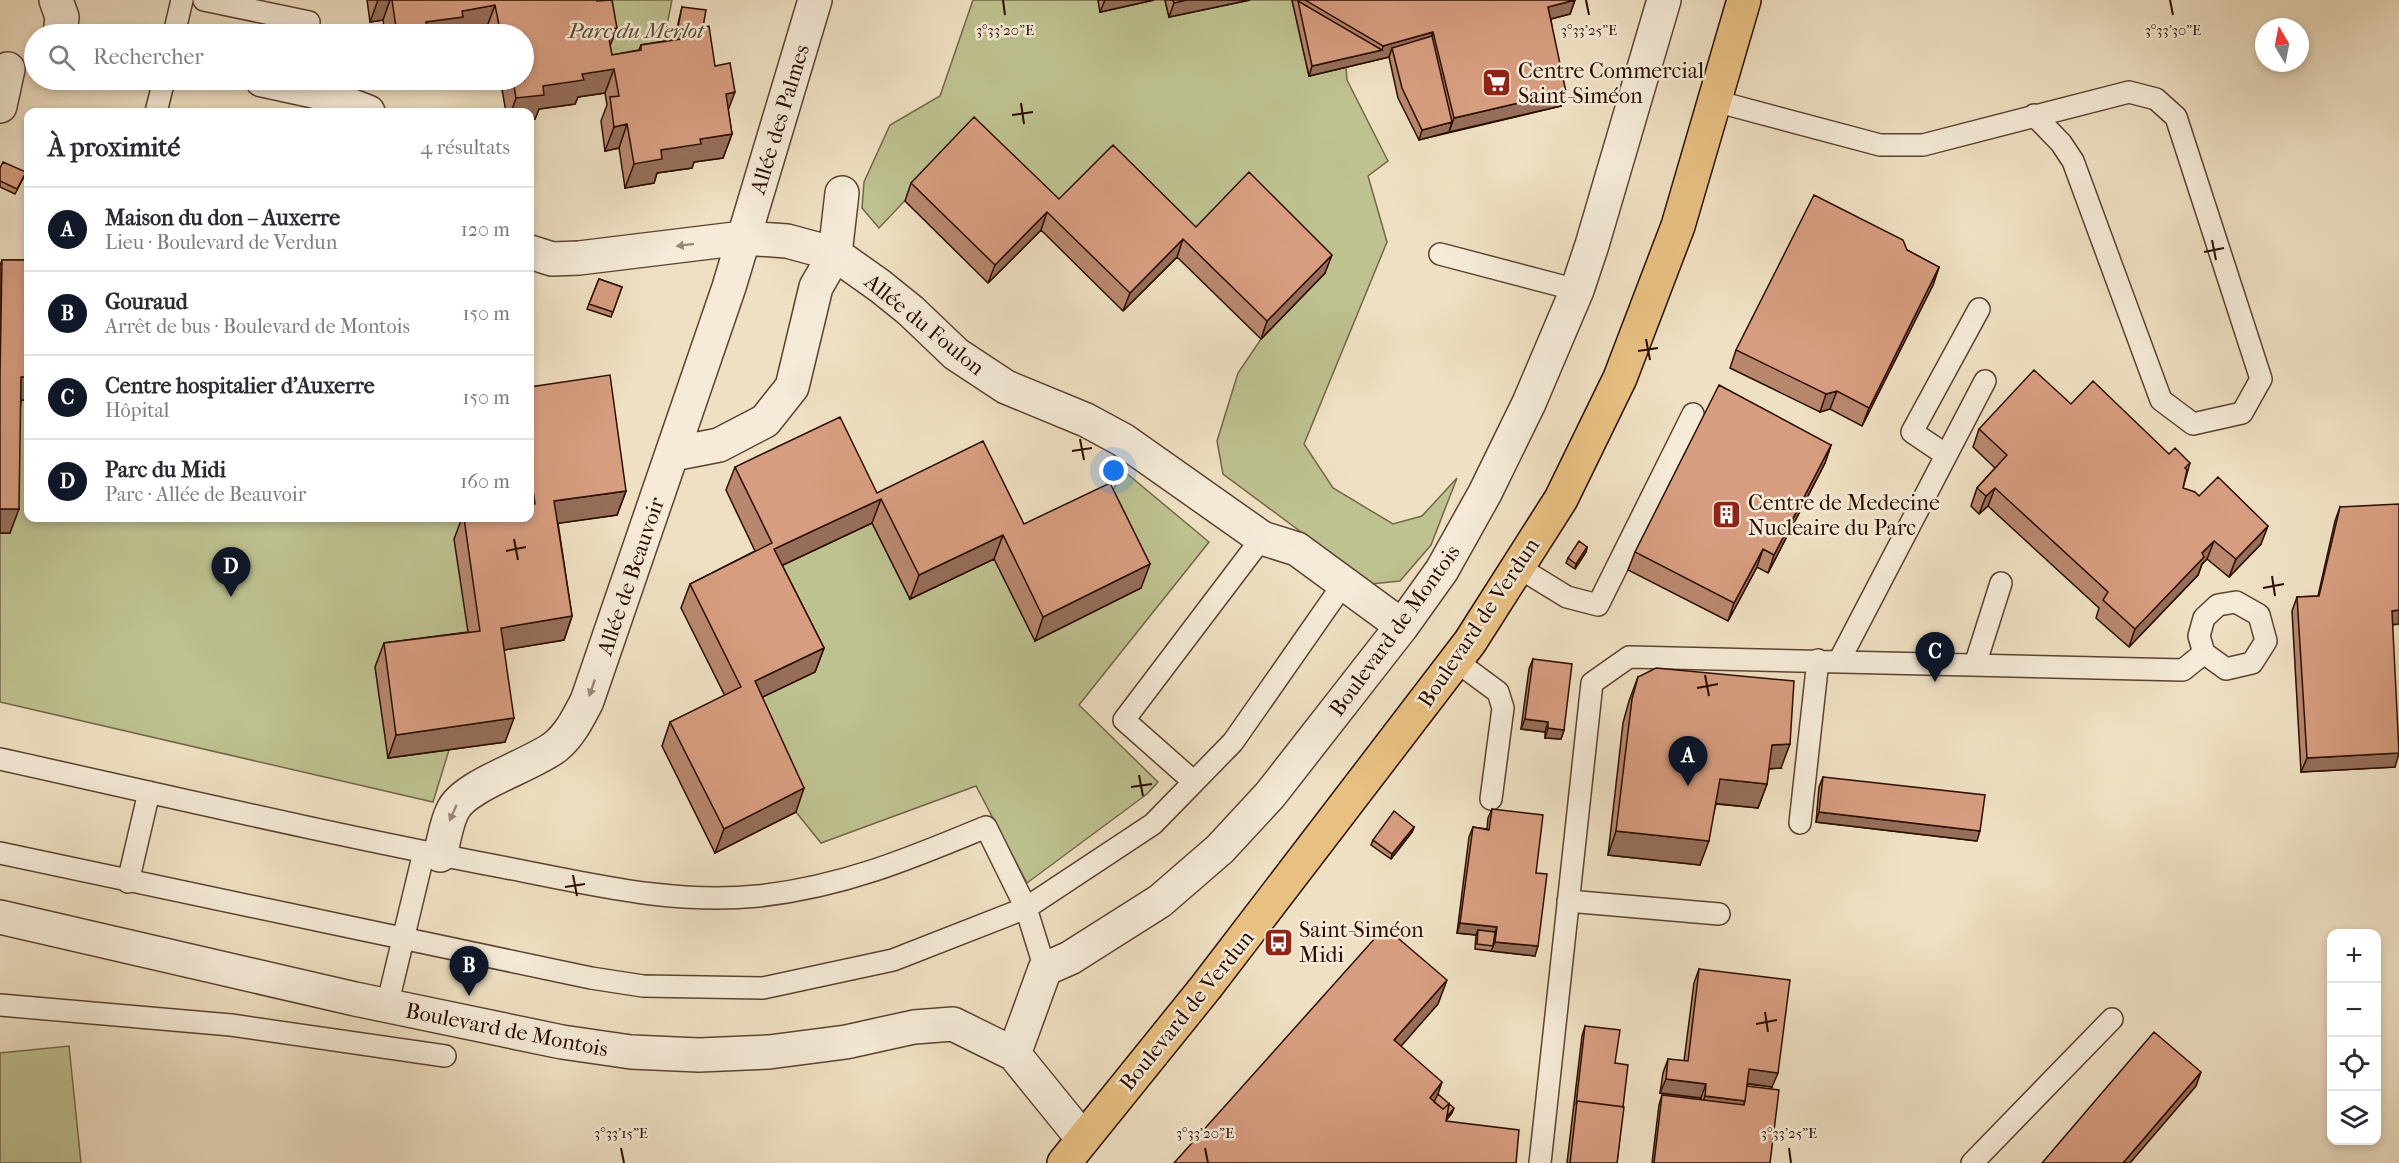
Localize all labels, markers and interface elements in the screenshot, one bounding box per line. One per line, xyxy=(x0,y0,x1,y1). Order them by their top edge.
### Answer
park label: Parc du Merlot xyxy=(567,18,705,44)
north arrow xyxy=(2255,18,2309,72)
text: 3°33'20"E xyxy=(976,21,1034,39)
text: 3°33'25"E xyxy=(1561,21,1617,39)
text: 3°33'30"E xyxy=(2145,21,2201,39)
search box xyxy=(24,24,534,90)
icon: search xyxy=(45,41,78,74)
street label: Allée des Palmes xyxy=(745,41,815,198)
text: Rechercher xyxy=(93,44,204,70)
place label: Centre Commercial Saint-Siméon xyxy=(1518,58,1704,109)
supermarket icon: Centre Commercial Saint-Siméon xyxy=(1481,67,1513,99)
text: À proximité xyxy=(48,132,180,163)
text: 4 résultats xyxy=(421,136,510,159)
text: Maison du don – Auxerre xyxy=(105,205,340,231)
text: A xyxy=(61,218,74,241)
text: 120 m xyxy=(461,218,510,241)
text: Lieu · Boulevard de Verdun xyxy=(105,231,337,254)
one-way arrow xyxy=(675,241,694,250)
street label: Allée du Foulon xyxy=(858,268,990,381)
text: Gouraud xyxy=(105,289,188,315)
text: B xyxy=(61,302,74,325)
text: 150 m xyxy=(462,302,510,325)
text: Arrêt de bus · Boulevard de Montois xyxy=(105,315,410,338)
text: Centre hospitalier d’Auxerre xyxy=(105,373,375,399)
text: C xyxy=(61,386,74,409)
text: 150 m xyxy=(462,386,510,409)
text: Hôpital xyxy=(105,399,169,422)
your location xyxy=(1099,456,1128,485)
text: Parc du Midi xyxy=(105,457,226,483)
text: D xyxy=(60,470,75,493)
text: 160 m xyxy=(460,470,510,493)
text: Parc · Allée de Beauvoir xyxy=(105,483,306,506)
place label: Centre de Medecine Nucleaire du Parc xyxy=(1748,490,1940,541)
street label: Allée de Beauvoir xyxy=(591,493,670,660)
building icon: Centre de Medecine Nucleaire du Parc xyxy=(1711,499,1743,531)
street label: Boulevard de Verdun xyxy=(1412,533,1545,712)
street label: Boulevard de Montois xyxy=(1324,540,1466,721)
pin: D xyxy=(212,548,250,597)
pin: C xyxy=(1916,632,1954,682)
one-way arrow xyxy=(587,679,596,697)
pin: A xyxy=(1668,736,1708,786)
one-way arrow xyxy=(449,805,458,822)
place label: Saint-Siméon Midi xyxy=(1299,917,1424,968)
street label: Boulevard de Verdun xyxy=(1114,925,1260,1096)
bus stop icon: Saint-Siméon Midi xyxy=(1262,926,1294,958)
map controls xyxy=(2327,929,2381,1145)
button: + xyxy=(2327,929,2381,983)
pin: B xyxy=(450,946,488,996)
button: − xyxy=(2327,983,2381,1037)
street label: Boulevard de Montois xyxy=(403,998,610,1062)
button: locate xyxy=(2327,1037,2381,1091)
button: layers xyxy=(2327,1091,2381,1145)
text: 3°33'15"E xyxy=(594,1124,648,1142)
text: 3°33'20"E xyxy=(1176,1124,1234,1142)
text: 3°33'25"E xyxy=(1761,1124,1817,1142)

